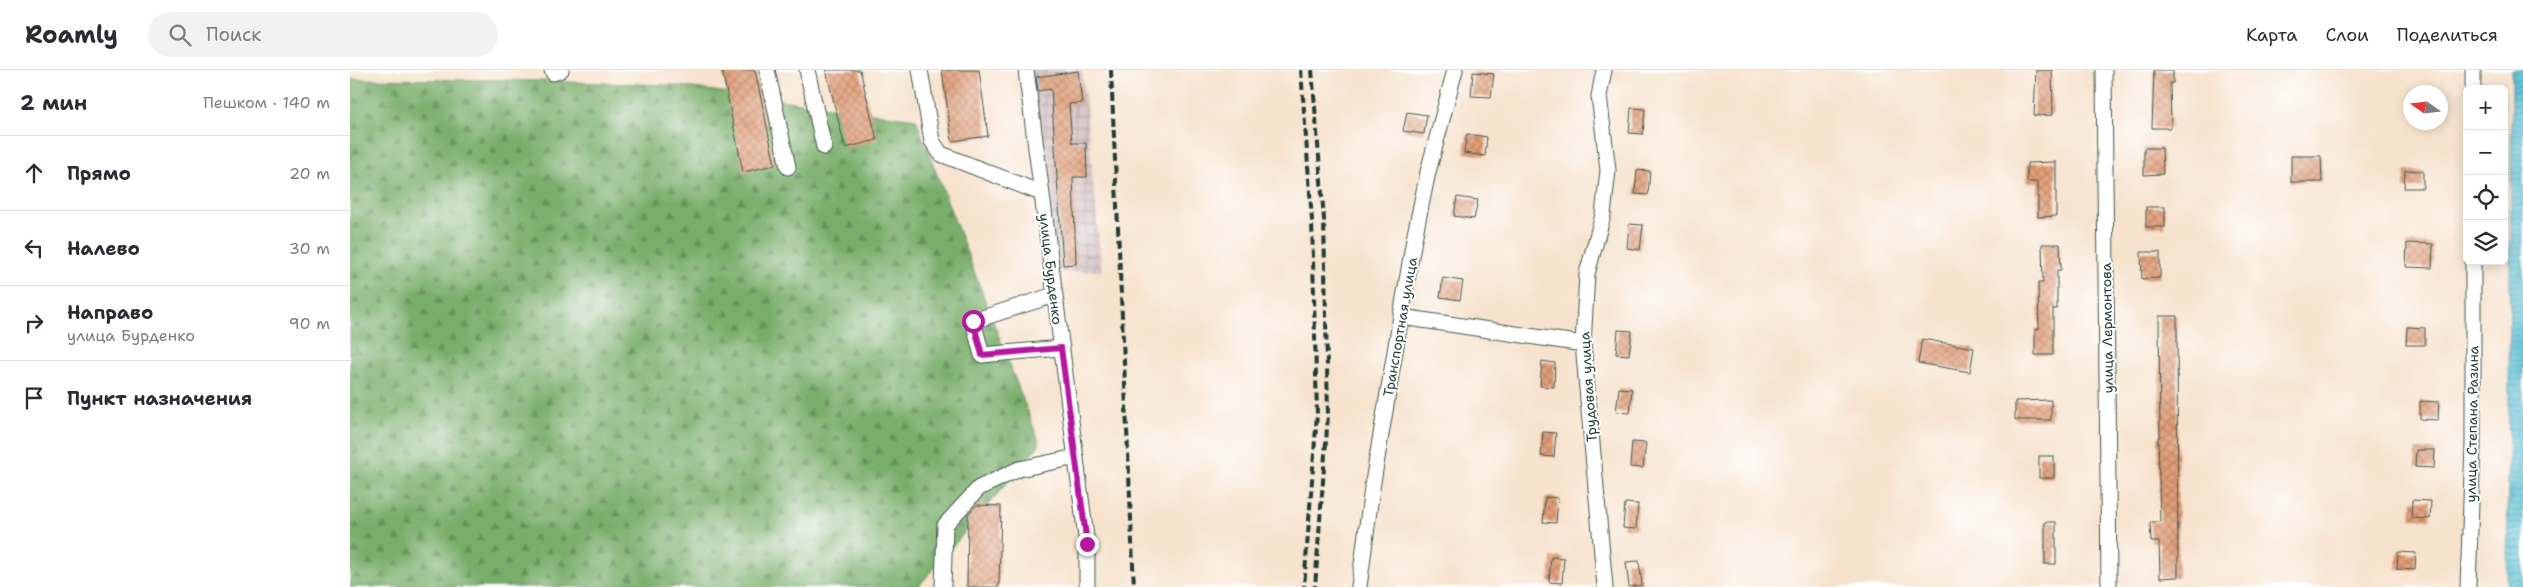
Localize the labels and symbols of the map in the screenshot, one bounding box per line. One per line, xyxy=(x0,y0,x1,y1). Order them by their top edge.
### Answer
north arrow xyxy=(2403,85,2448,130)
street label: улица Бурденко xyxy=(1035,212,1067,326)
street label: Транспортная улица xyxy=(1379,256,1421,398)
street label: улица Лермонтова xyxy=(2097,262,2117,394)
route start xyxy=(962,310,985,333)
street label: Трудовая улица xyxy=(1575,331,1601,443)
street label: улица Степана Разина xyxy=(2462,345,2482,503)
route end xyxy=(1076,533,1099,556)

